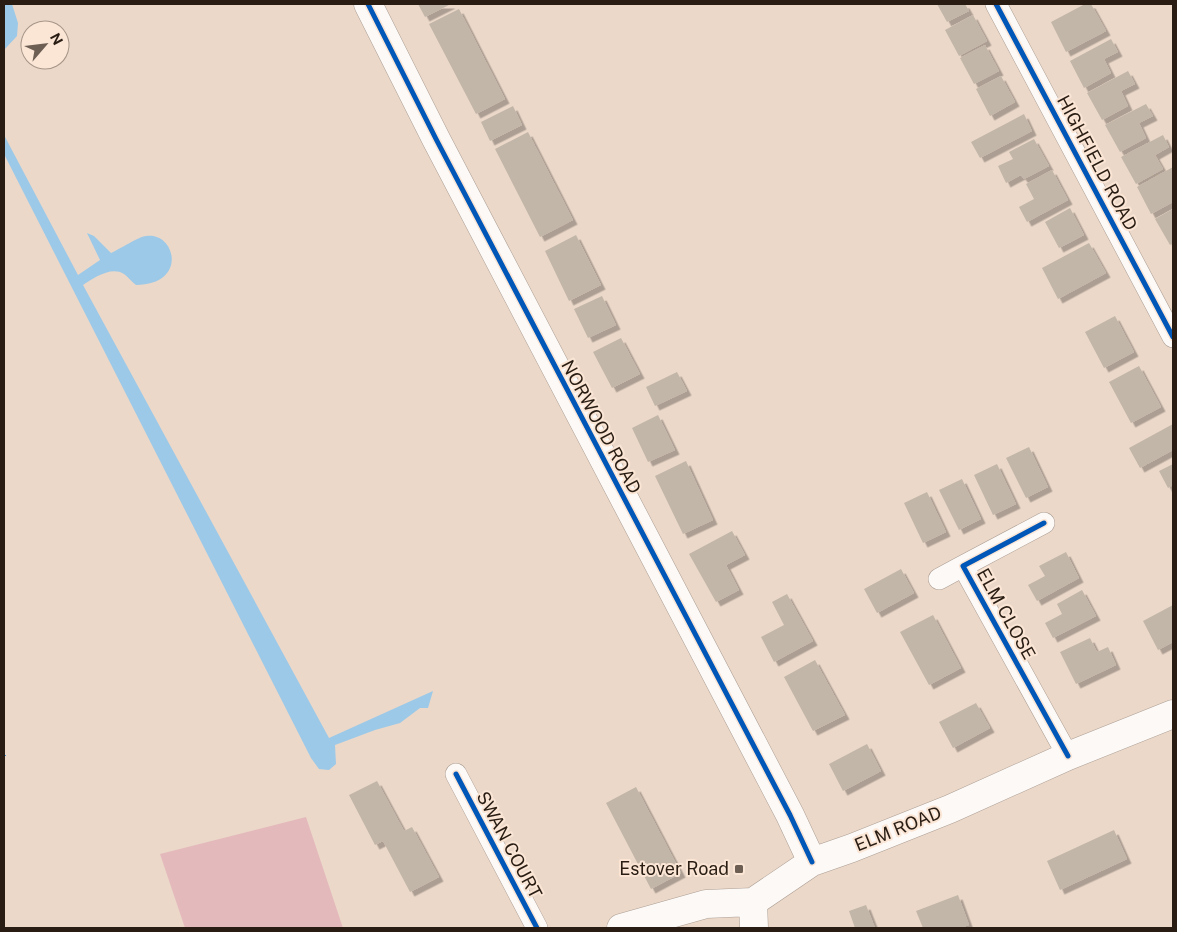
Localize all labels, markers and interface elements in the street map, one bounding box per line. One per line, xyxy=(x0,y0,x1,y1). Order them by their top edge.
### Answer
north arrow xyxy=(20,20,70,70)
text: N xyxy=(47,30,66,47)
street label: HIGHFIELD ROAD xyxy=(1053,92,1142,234)
street label: NORWOOD ROAD xyxy=(557,356,646,497)
street label: ELM CLOSE xyxy=(973,565,1040,663)
street label: SWAN COURT xyxy=(472,788,547,902)
street label: ELM ROAD xyxy=(851,802,944,855)
place label: Estover Road xyxy=(619,858,729,879)
marker: Estover Road xyxy=(733,863,745,875)

